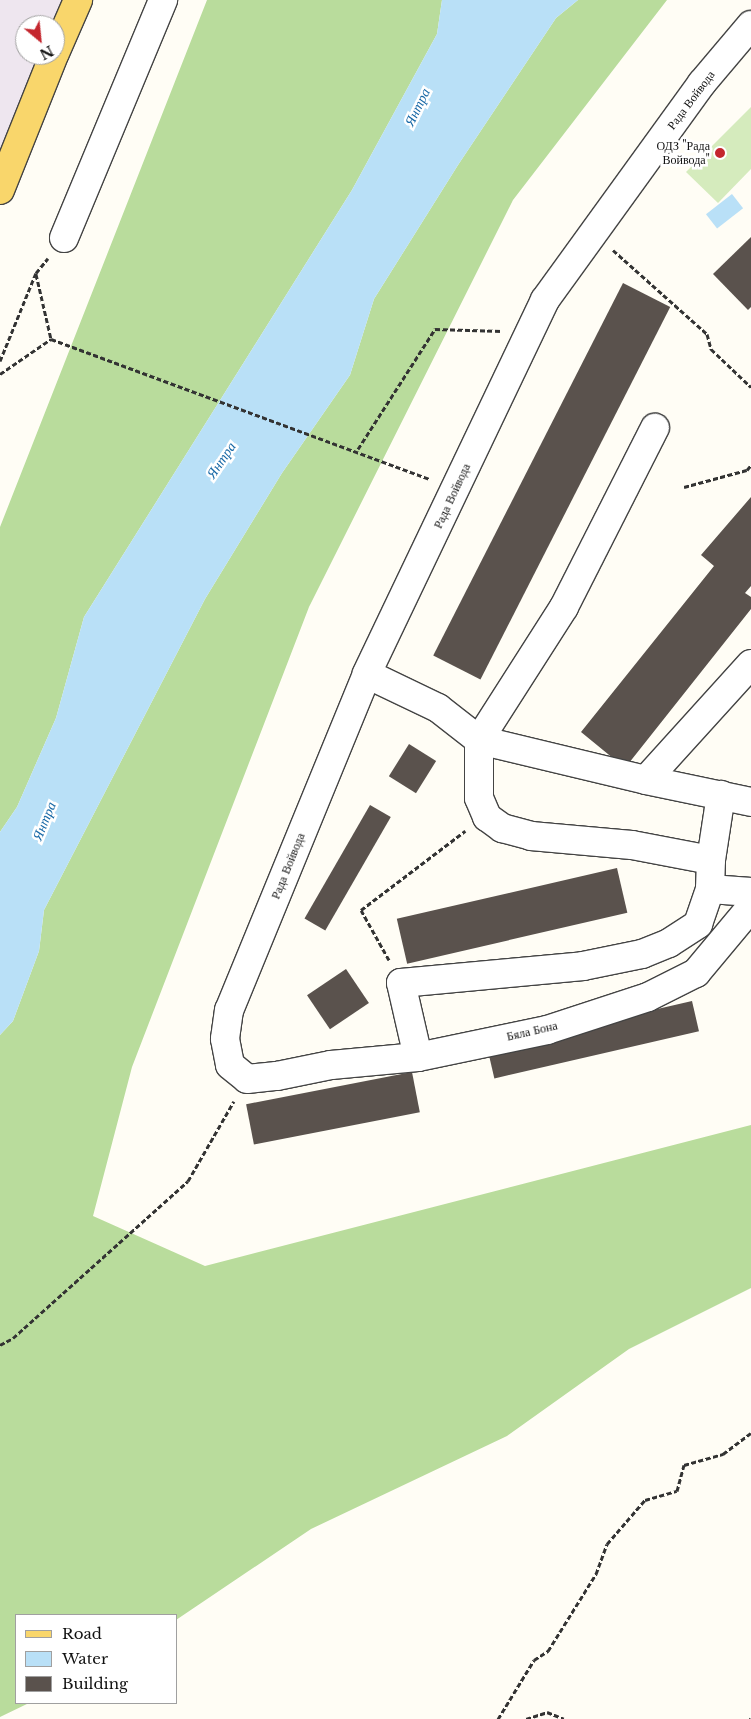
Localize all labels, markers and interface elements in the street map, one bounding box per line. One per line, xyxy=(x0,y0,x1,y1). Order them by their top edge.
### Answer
north arrow xyxy=(15,15,65,65)
text: N xyxy=(37,41,57,63)
street label: Рада Войвода xyxy=(664,68,718,132)
water label: Янтра xyxy=(401,85,433,129)
place label: ОДЗ "Рада Войвода" xyxy=(656,139,710,167)
marker: ОДЗ "Рада Войвода" xyxy=(714,147,726,159)
water label: Янтра xyxy=(203,439,239,481)
street label: Рада Войвода xyxy=(431,461,473,531)
water label: Янтра xyxy=(29,799,59,843)
street label: Рада Войвода xyxy=(268,831,308,901)
street label: Бяла Бона xyxy=(505,1018,559,1044)
legend xyxy=(15,1614,178,1704)
text: Road xyxy=(62,1624,102,1643)
text: Water xyxy=(62,1649,108,1668)
text: Building xyxy=(62,1674,128,1693)

